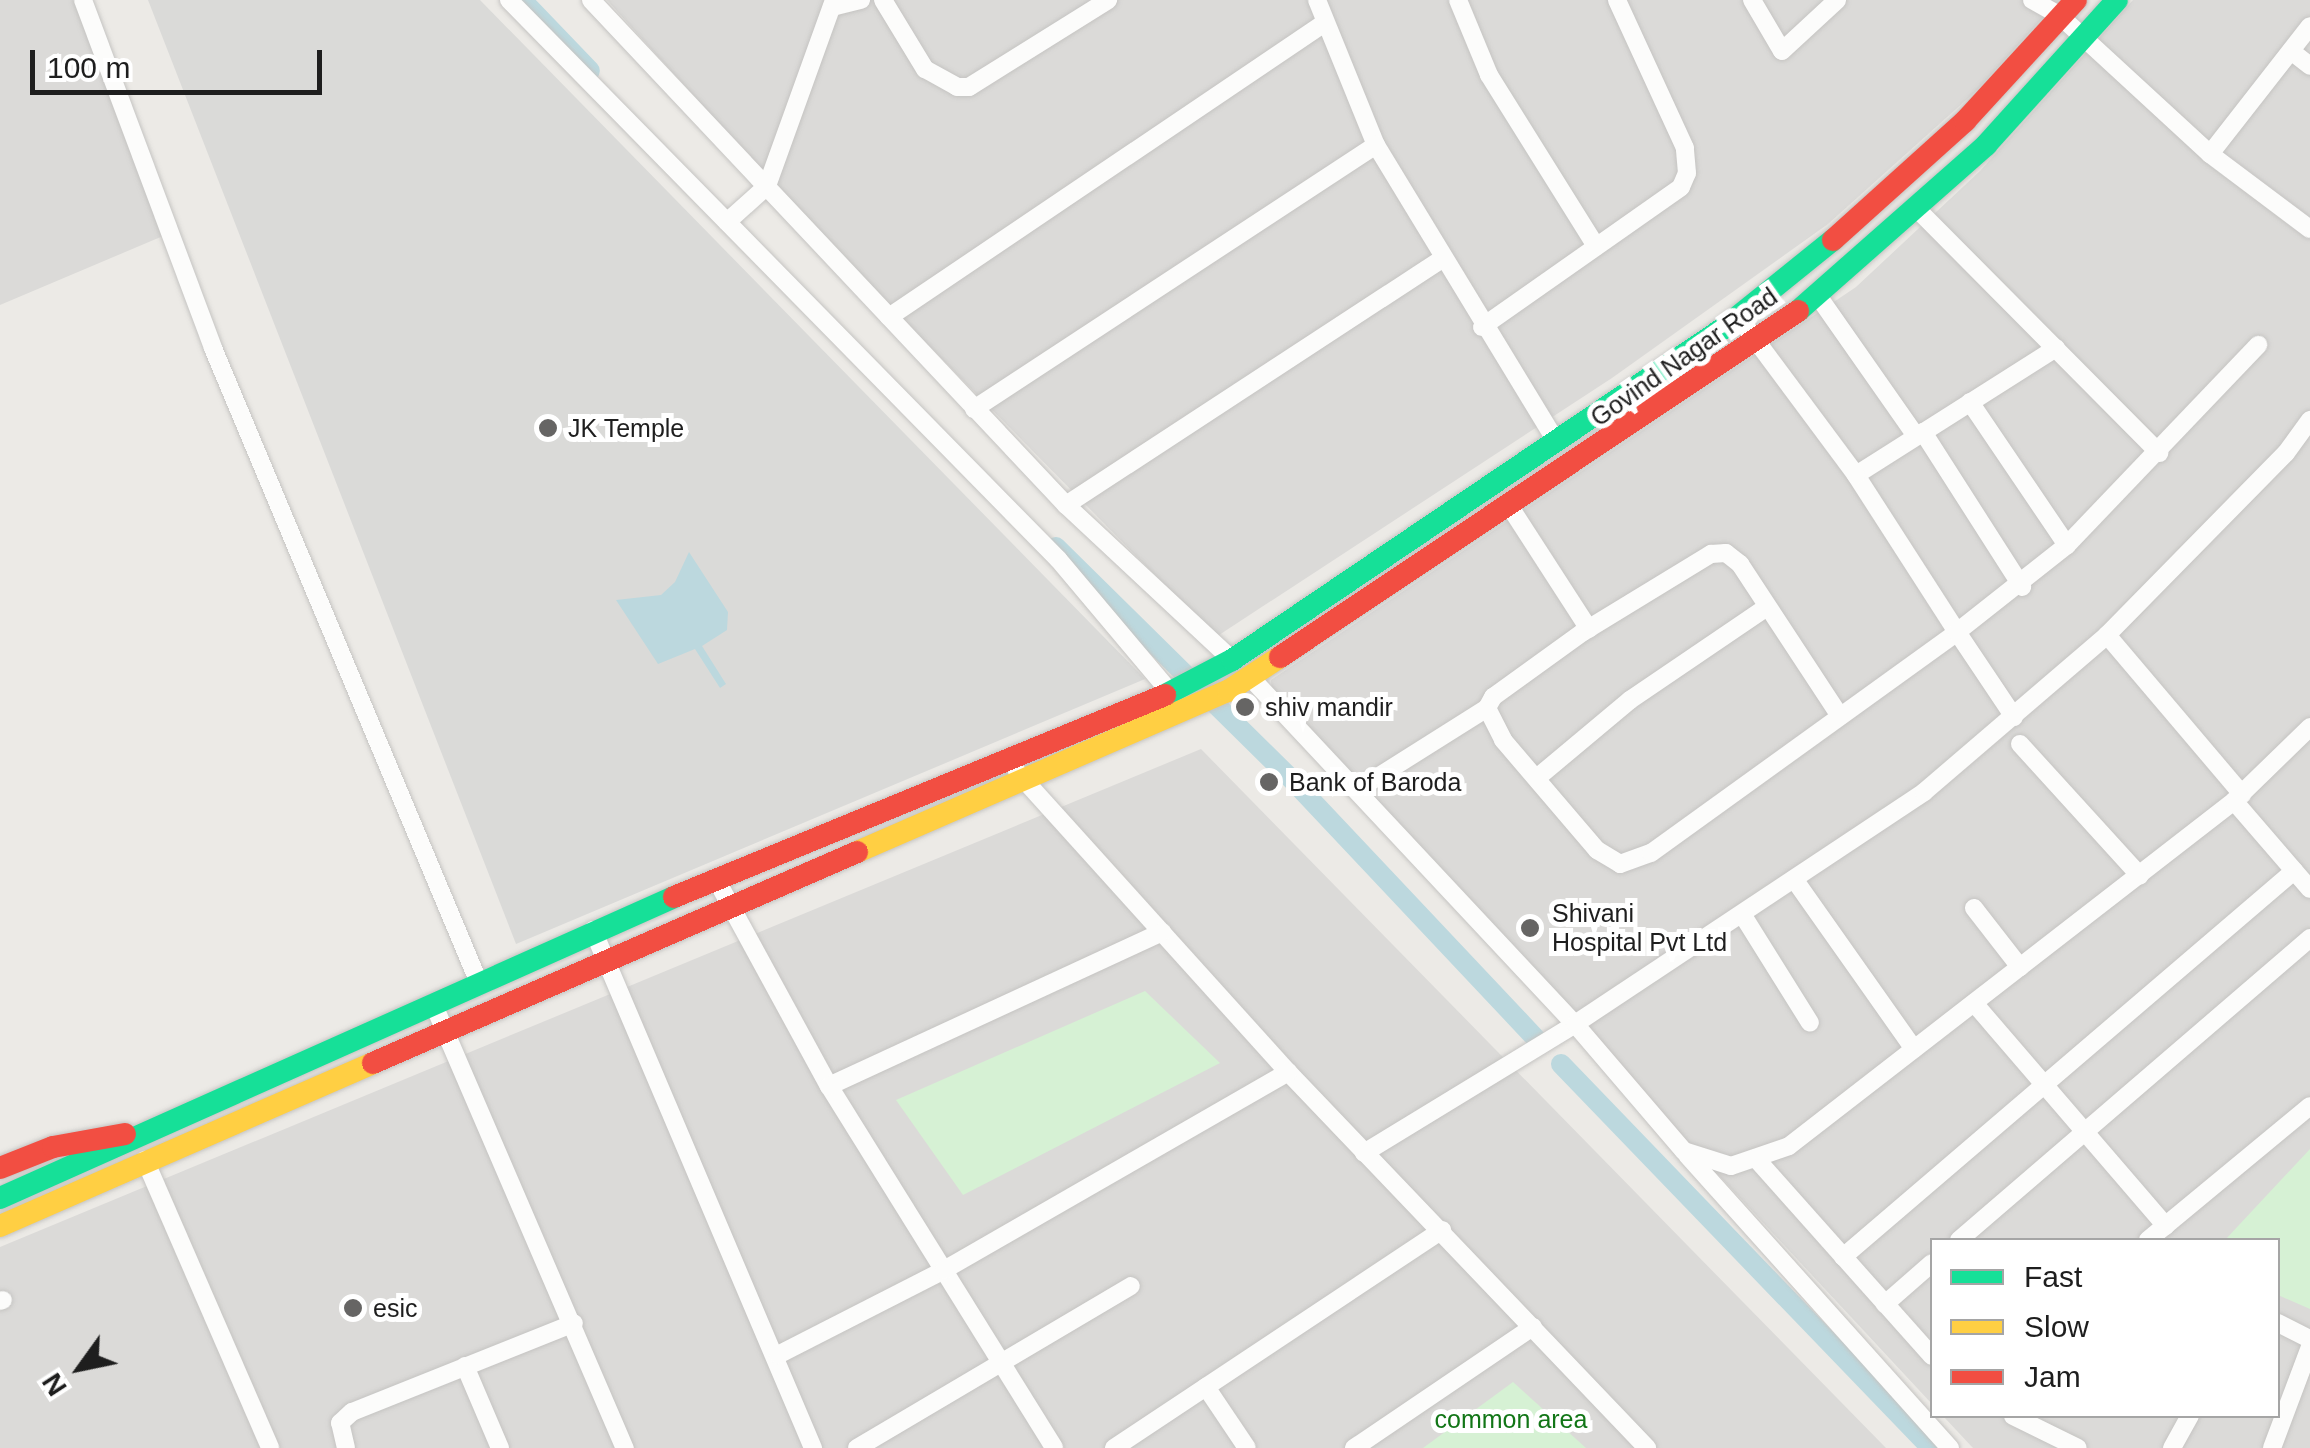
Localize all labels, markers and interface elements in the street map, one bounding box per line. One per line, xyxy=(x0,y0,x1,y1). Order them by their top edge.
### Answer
scale bar xyxy=(35,30,328,92)
text: 100 m xyxy=(47,51,130,84)
street label: Govind Nagar Road xyxy=(1585,281,1783,433)
place label: JK Temple xyxy=(568,413,685,443)
marker: JK Temple xyxy=(537,417,559,439)
place label: shiv mandir xyxy=(1265,692,1393,722)
marker: shiv mandir xyxy=(1234,696,1256,718)
place label: Bank of Baroda xyxy=(1289,767,1461,797)
marker: Bank of Baroda xyxy=(1258,771,1280,793)
place label: Shivani Hospital Pvt Ltd xyxy=(1552,899,1727,958)
marker: Shivani Hospital Pvt Ltd xyxy=(1517,915,1543,941)
legend xyxy=(1930,1238,2280,1418)
text: Fast xyxy=(2024,1260,2082,1293)
place label: esic xyxy=(373,1293,417,1323)
marker: esic xyxy=(342,1297,364,1319)
text: Slow xyxy=(2024,1310,2089,1343)
north arrow xyxy=(30,1318,130,1418)
text: Jam xyxy=(2024,1360,2081,1393)
text: N xyxy=(36,1368,73,1402)
park label: common area xyxy=(1435,1404,1587,1434)

